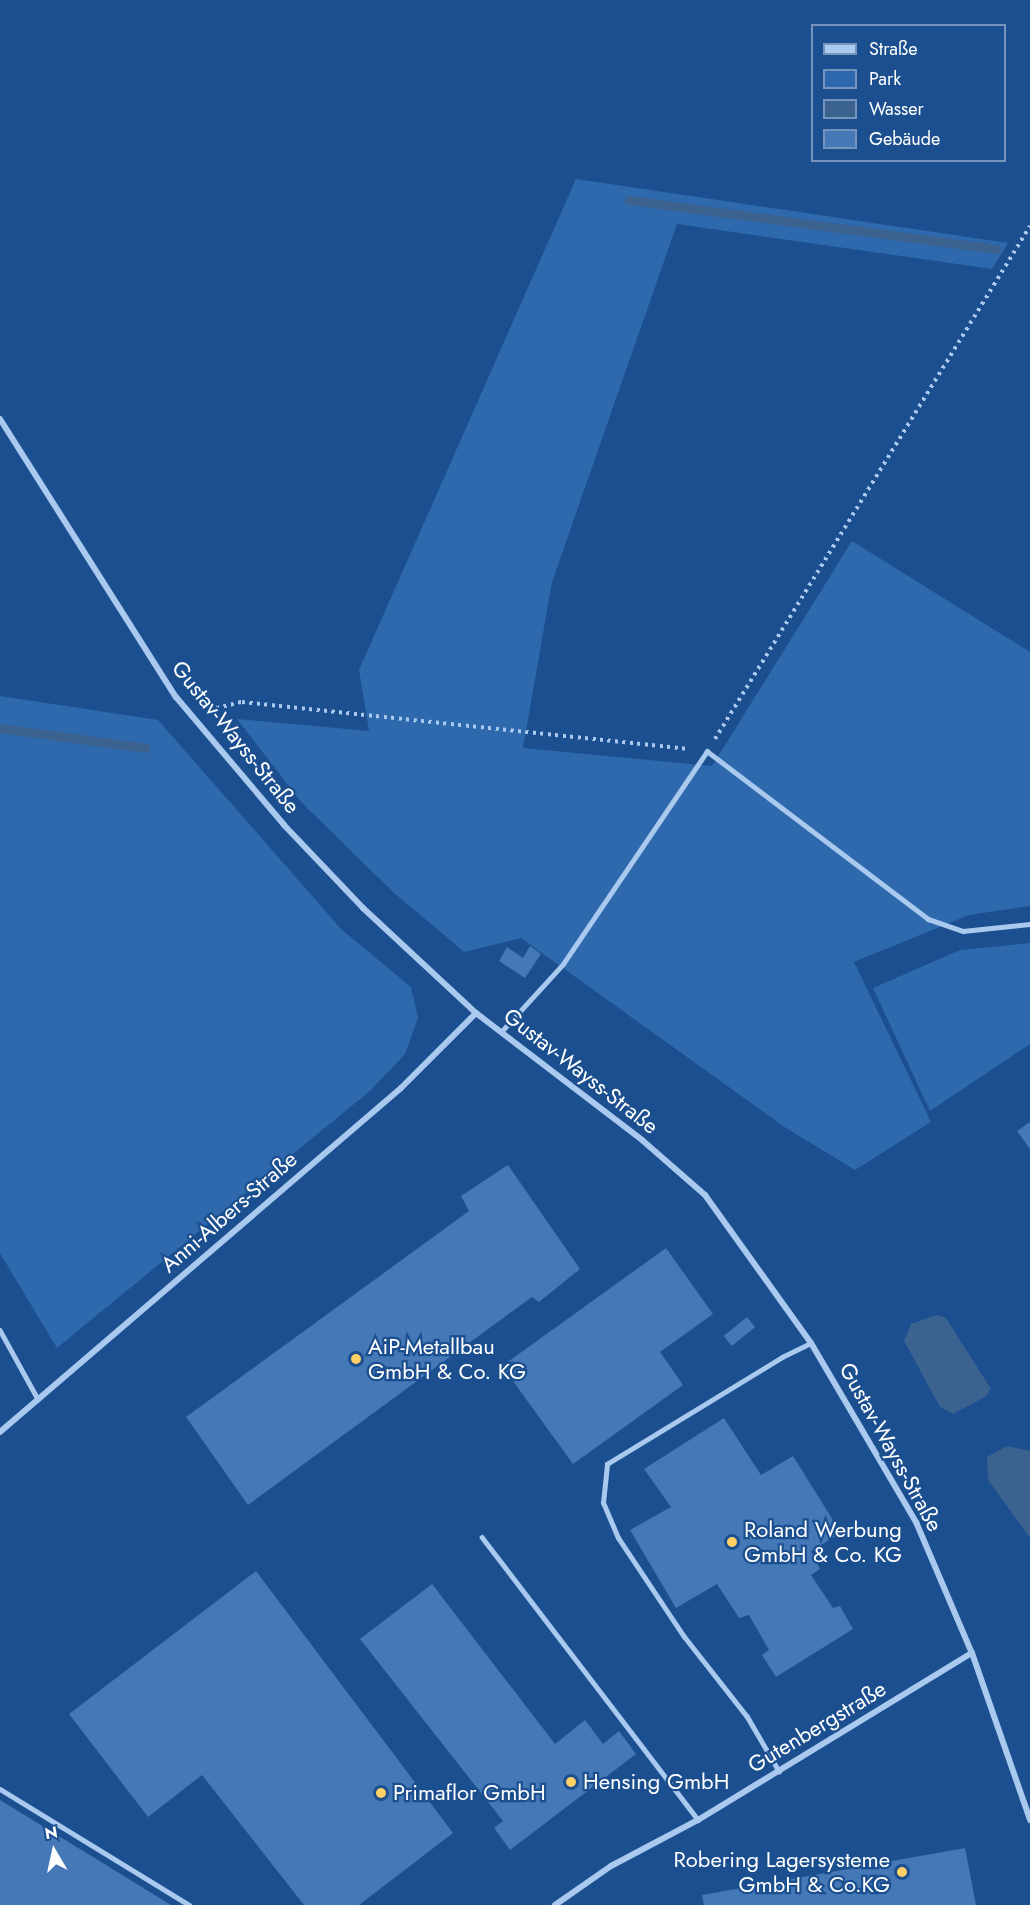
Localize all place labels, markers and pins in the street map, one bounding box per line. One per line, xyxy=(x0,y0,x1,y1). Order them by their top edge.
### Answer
place label: AiP-Metallbau GmbH & Co. KG xyxy=(368,1333,526,1384)
marker: AiP-Metallbau GmbH & Co. KG xyxy=(349,1352,363,1366)
place label: Roland Werbung GmbH & Co. KG xyxy=(744,1516,902,1568)
marker: Roland Werbung GmbH & Co. KG xyxy=(725,1535,739,1549)
place label: Hensing GmbH xyxy=(583,1769,729,1795)
marker: Hensing GmbH xyxy=(564,1775,578,1789)
place label: Primaflor GmbH xyxy=(393,1780,546,1806)
marker: Primaflor GmbH xyxy=(374,1786,388,1800)
place label: Robering Lagersysteme GmbH & Co.KG xyxy=(674,1846,890,1898)
marker: Robering Lagersysteme GmbH & Co.KG xyxy=(895,1865,909,1879)

